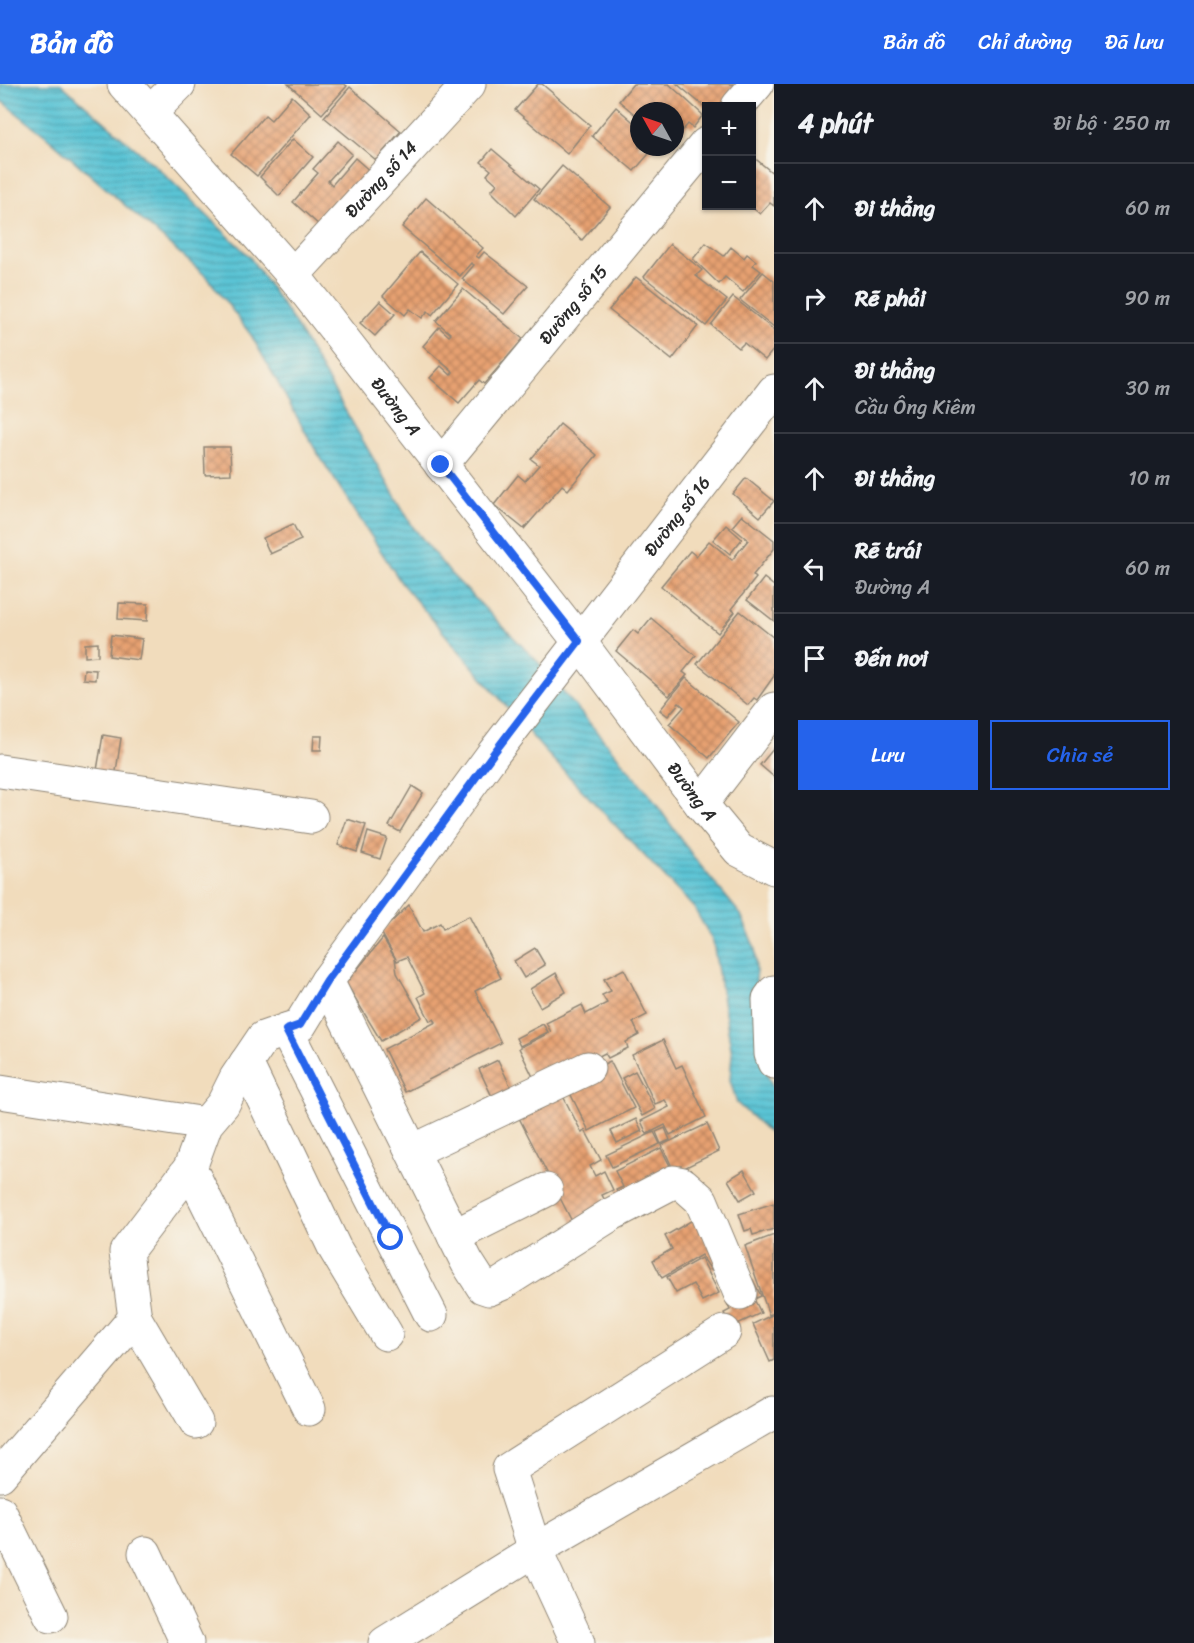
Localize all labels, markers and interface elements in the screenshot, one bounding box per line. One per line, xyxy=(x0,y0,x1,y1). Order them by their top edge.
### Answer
text: Bản đồ xyxy=(30,18,113,67)
text: Bản đồ xyxy=(883,23,945,61)
text: Chỉ đường xyxy=(978,23,1072,61)
text: Đã lưu xyxy=(1105,23,1164,61)
text: 4 phút xyxy=(798,100,873,146)
north arrow xyxy=(630,102,684,156)
map controls xyxy=(702,102,756,210)
button: + xyxy=(702,102,756,156)
text: Đi bộ · 250 m xyxy=(1053,106,1170,141)
street label: Đường số 14 xyxy=(337,133,425,226)
button: − xyxy=(702,156,756,210)
text: Đi thẳng xyxy=(855,189,935,228)
text: 60 m xyxy=(1125,191,1170,226)
icon: ahead xyxy=(798,192,831,225)
street label: Đường số 15 xyxy=(531,257,616,352)
text: Rẽ phải xyxy=(855,279,926,318)
text: 90 m xyxy=(1125,281,1170,316)
icon: right xyxy=(798,282,831,315)
text: Đi thẳng xyxy=(855,351,935,390)
street label: Đường A xyxy=(362,370,429,443)
text: 30 m xyxy=(1126,371,1170,406)
icon: ahead xyxy=(798,372,831,405)
text: Cầu Ông Kiêm xyxy=(855,390,976,425)
route end xyxy=(427,451,453,477)
text: Đi thẳng xyxy=(855,459,935,498)
text: 10 m xyxy=(1128,461,1170,496)
icon: ahead xyxy=(798,462,831,495)
street label: Đường số 16 xyxy=(635,469,719,564)
text: Rẽ trái xyxy=(855,531,921,570)
text: 60 m xyxy=(1125,551,1170,586)
icon: left xyxy=(798,552,831,585)
text: Đường A xyxy=(855,570,930,605)
text: Đến nơi xyxy=(855,639,928,678)
icon: arrive xyxy=(798,642,831,675)
button: Lưu xyxy=(798,720,978,790)
button: Chia sẻ xyxy=(990,720,1170,790)
street label: Đường A xyxy=(659,755,725,829)
route start xyxy=(377,1224,403,1250)

